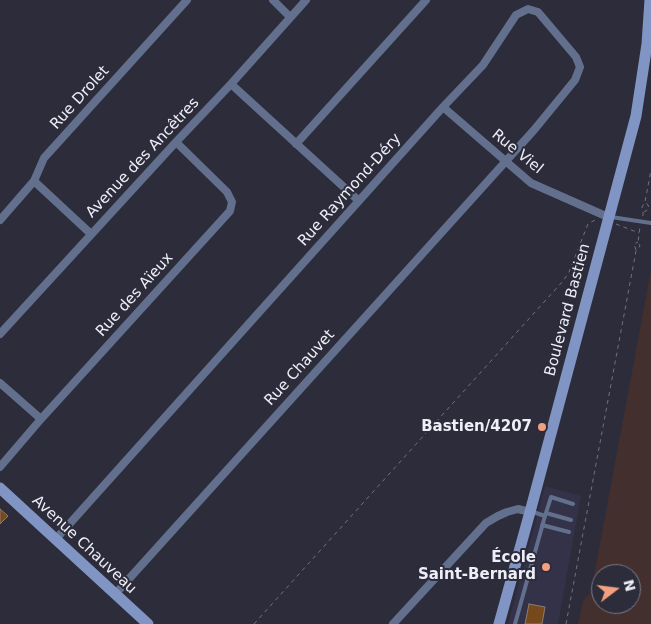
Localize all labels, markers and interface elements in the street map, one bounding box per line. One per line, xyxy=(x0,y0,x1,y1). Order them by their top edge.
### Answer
street label: Rue Drolet xyxy=(47,63,113,133)
street label: Avenue des Ancêtres xyxy=(83,94,203,222)
street label: Rue Viel xyxy=(488,126,546,178)
street label: Rue Raymond-Déry xyxy=(295,130,405,250)
street label: Boulevard Bastien xyxy=(542,242,594,378)
street label: Rue des Aïeux xyxy=(93,249,177,341)
street label: Rue Chauvet xyxy=(261,326,339,410)
place label: Bastien/4207 xyxy=(421,418,532,436)
marker: Bastien/4207 xyxy=(536,421,548,433)
street label: Avenue Chauveau xyxy=(28,492,140,598)
place label: École Saint-Bernard xyxy=(418,549,536,584)
marker: École Saint-Bernard xyxy=(540,561,552,573)
north arrow xyxy=(591,564,641,614)
text: N xyxy=(620,578,639,593)

